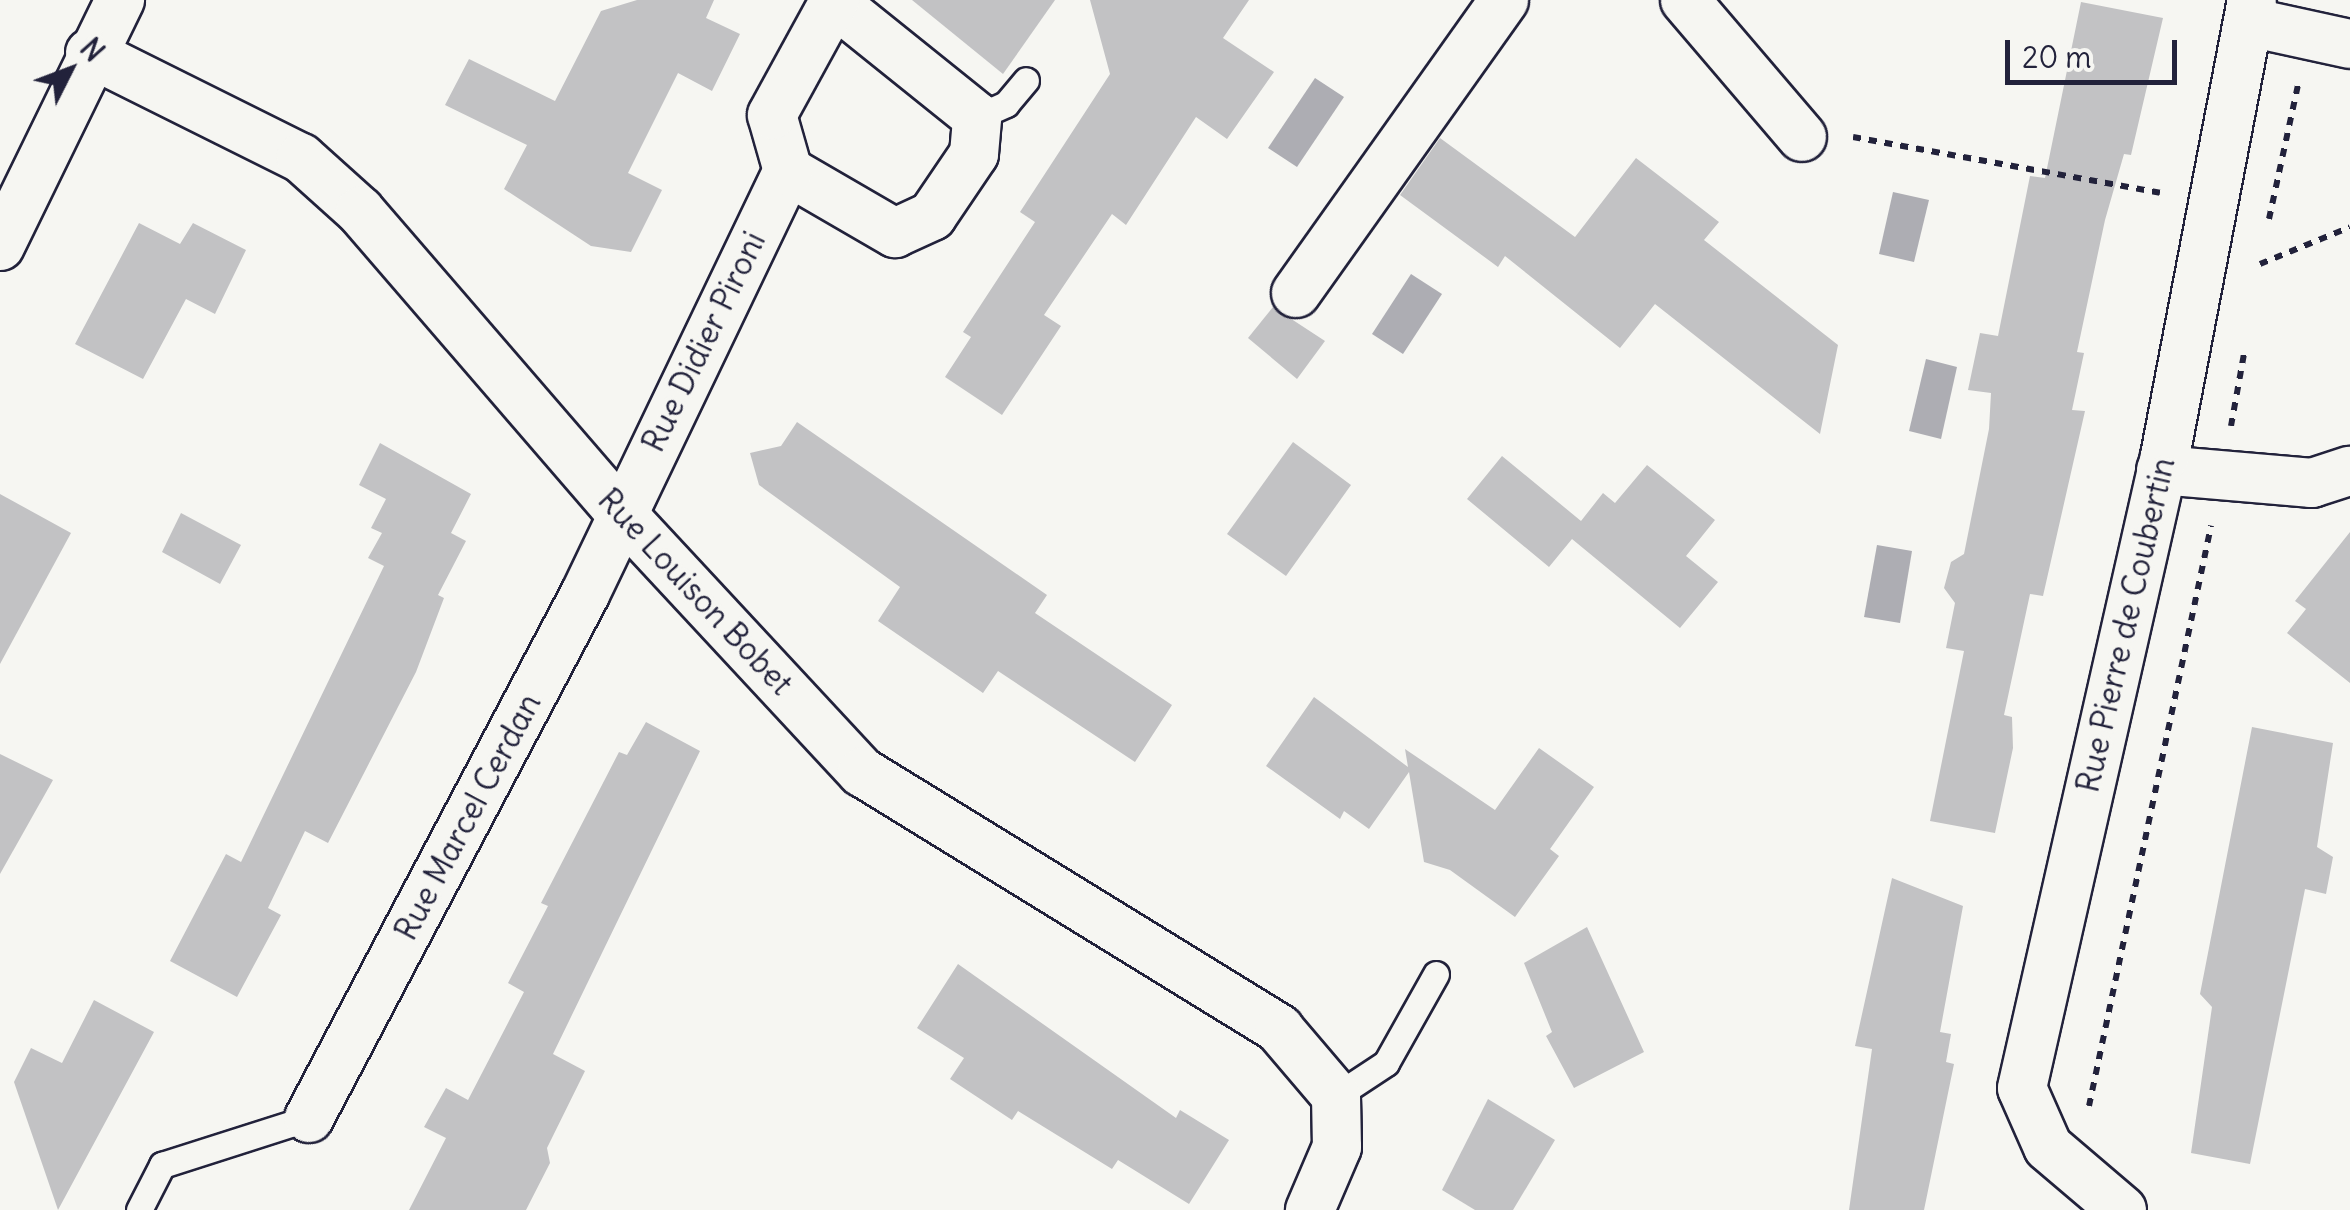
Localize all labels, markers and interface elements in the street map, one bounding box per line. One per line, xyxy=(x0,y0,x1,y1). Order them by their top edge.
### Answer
north arrow xyxy=(20,20,120,120)
scale bar xyxy=(2010,20,2182,82)
text: N xyxy=(72,31,112,69)
text: 20 m xyxy=(2022,38,2092,76)
street label: Rue Didier Pironi xyxy=(634,226,774,458)
street label: Rue Pierre de Coubertin xyxy=(2069,454,2183,796)
street label: Rue Louison Bobet xyxy=(590,481,800,703)
street label: Rue Marcel Cerdan xyxy=(387,687,549,947)

